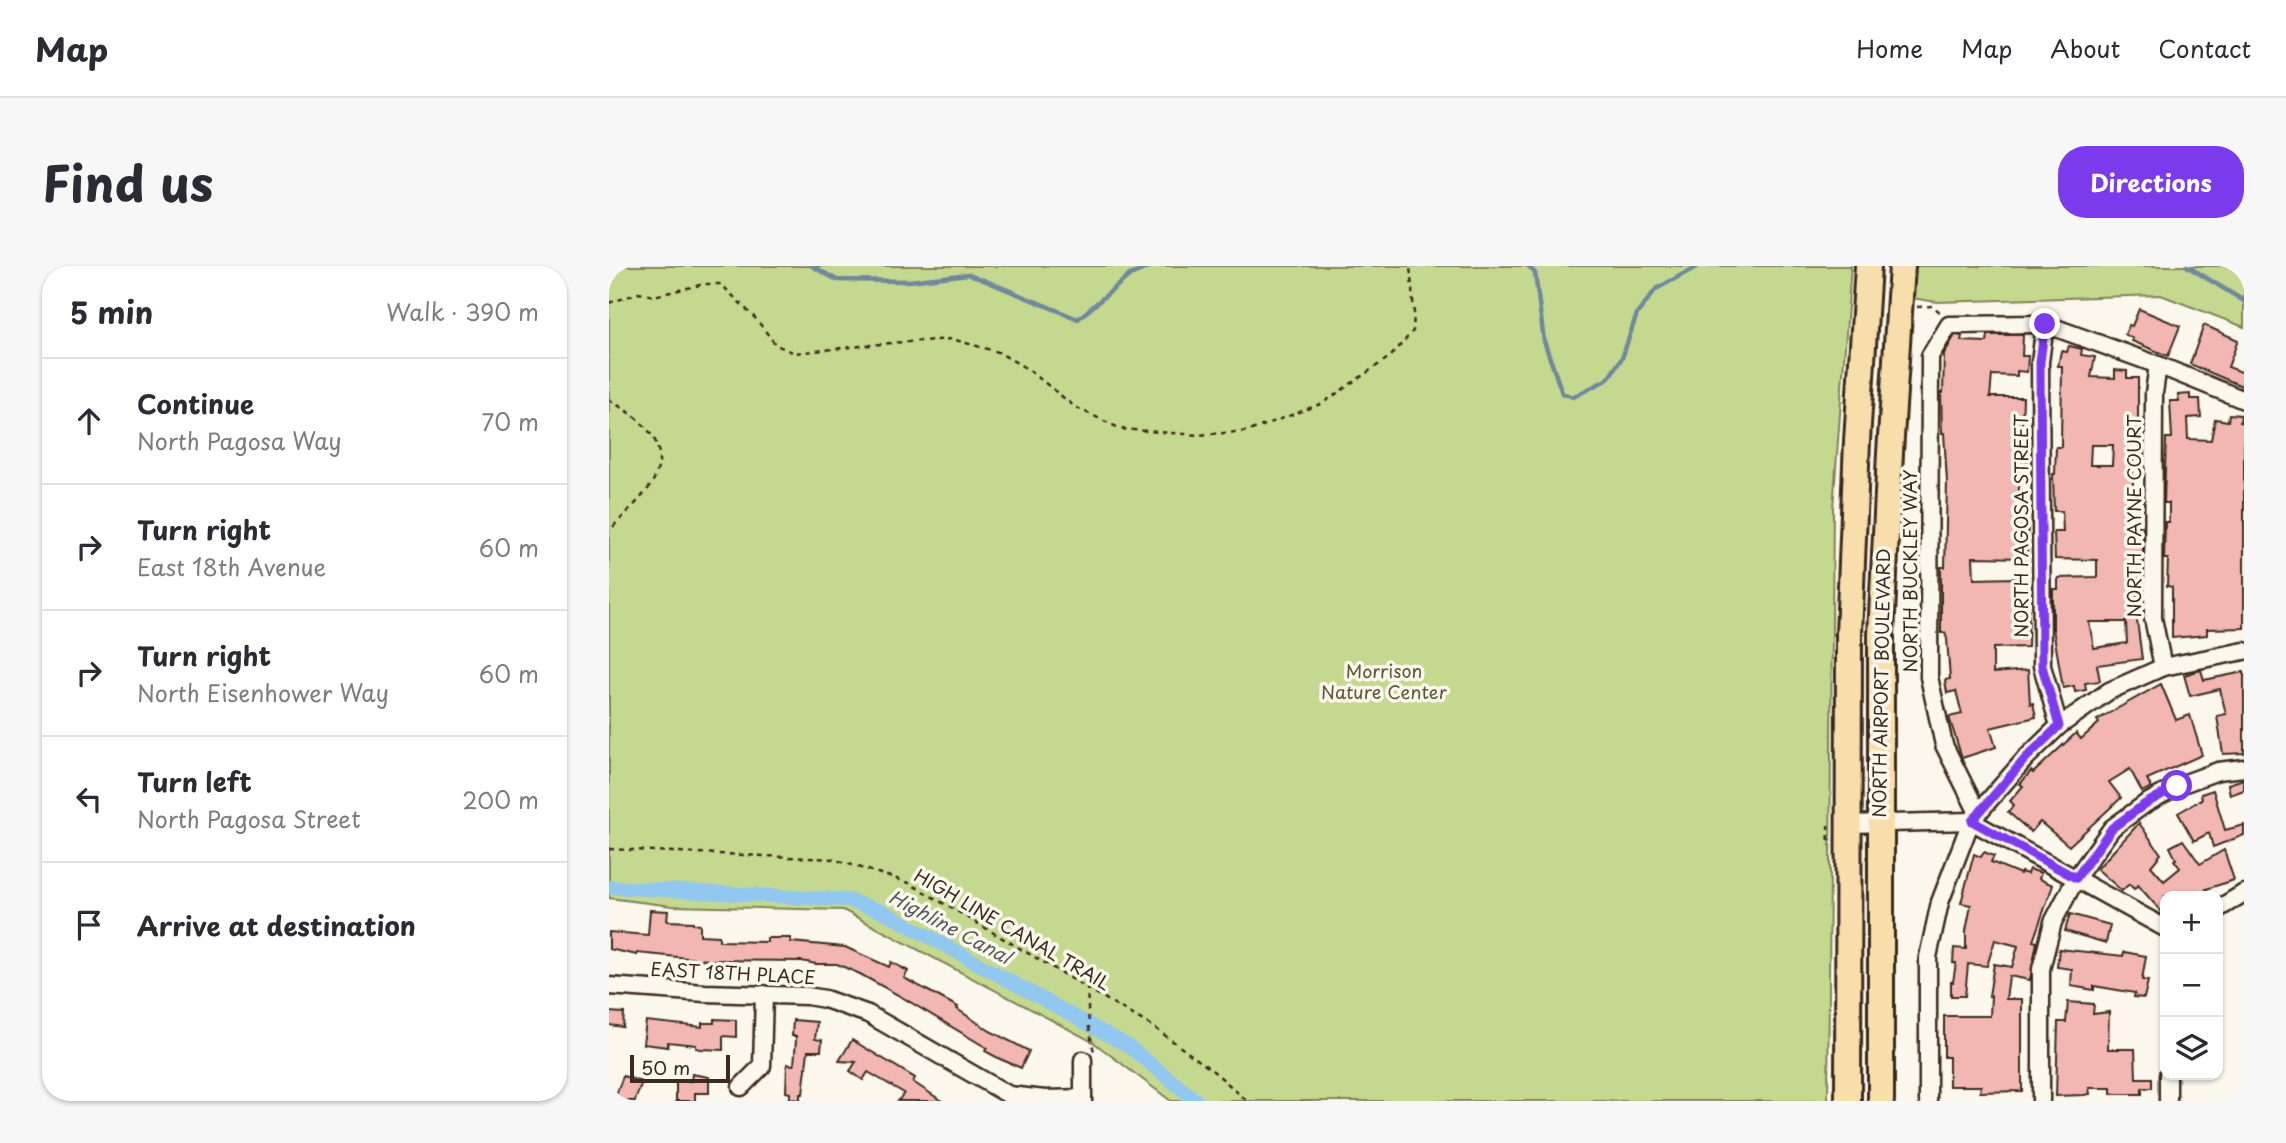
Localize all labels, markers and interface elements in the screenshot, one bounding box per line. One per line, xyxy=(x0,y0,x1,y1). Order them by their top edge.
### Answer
text: Map xyxy=(35,23,108,73)
text: Home xyxy=(1856,30,1923,66)
text: Map xyxy=(1961,30,2012,66)
text: About xyxy=(2050,30,2120,66)
text: Contact xyxy=(2158,30,2251,66)
text: Find us xyxy=(42,145,213,219)
button: Directions xyxy=(2058,146,2244,218)
text: 5 min xyxy=(70,289,153,334)
text: Walk · 390 m xyxy=(386,294,539,329)
route end xyxy=(2029,308,2060,339)
text: Continue xyxy=(137,384,254,423)
icon: ahead xyxy=(70,402,108,440)
text: 70 m xyxy=(481,404,539,439)
street label: NORTH PAGOSA STREET xyxy=(2007,414,2034,638)
street label: NORTH PAYNE COURT xyxy=(2120,414,2147,618)
text: North Pagosa Way xyxy=(137,423,342,458)
street label: NORTH BUCKLEY WAY xyxy=(1896,469,1923,673)
text: Turn right xyxy=(137,510,271,549)
icon: right xyxy=(70,528,108,566)
text: 60 m xyxy=(479,530,539,565)
street label: NORTH AIRPORT BOULEVARD xyxy=(1865,548,1896,818)
text: East 18th Avenue xyxy=(137,549,326,584)
text: Turn right xyxy=(137,636,271,675)
icon: right xyxy=(70,654,108,692)
text: 60 m xyxy=(479,656,539,691)
park label: Morrison Nature Center xyxy=(1321,657,1447,705)
text: North Eisenhower Way xyxy=(137,675,389,710)
text: Turn left xyxy=(137,762,252,801)
route start xyxy=(2161,770,2192,801)
icon: left xyxy=(70,780,108,818)
text: 200 m xyxy=(462,782,539,817)
text: North Pagosa Street xyxy=(137,801,361,836)
street label: HIGH LINE CANAL TRAIL xyxy=(910,861,1116,996)
water label: Highline Canal xyxy=(885,882,1019,971)
map controls xyxy=(2160,891,2223,1080)
button: + xyxy=(2160,891,2223,954)
icon: arrive xyxy=(70,906,108,944)
text: Arrive at destination xyxy=(137,906,416,945)
button: − xyxy=(2160,954,2223,1017)
street label: EAST 18TH PLACE xyxy=(650,955,816,990)
button: layers xyxy=(2160,1017,2223,1080)
scale bar xyxy=(630,1052,730,1084)
text: 50 m xyxy=(641,1053,690,1081)

